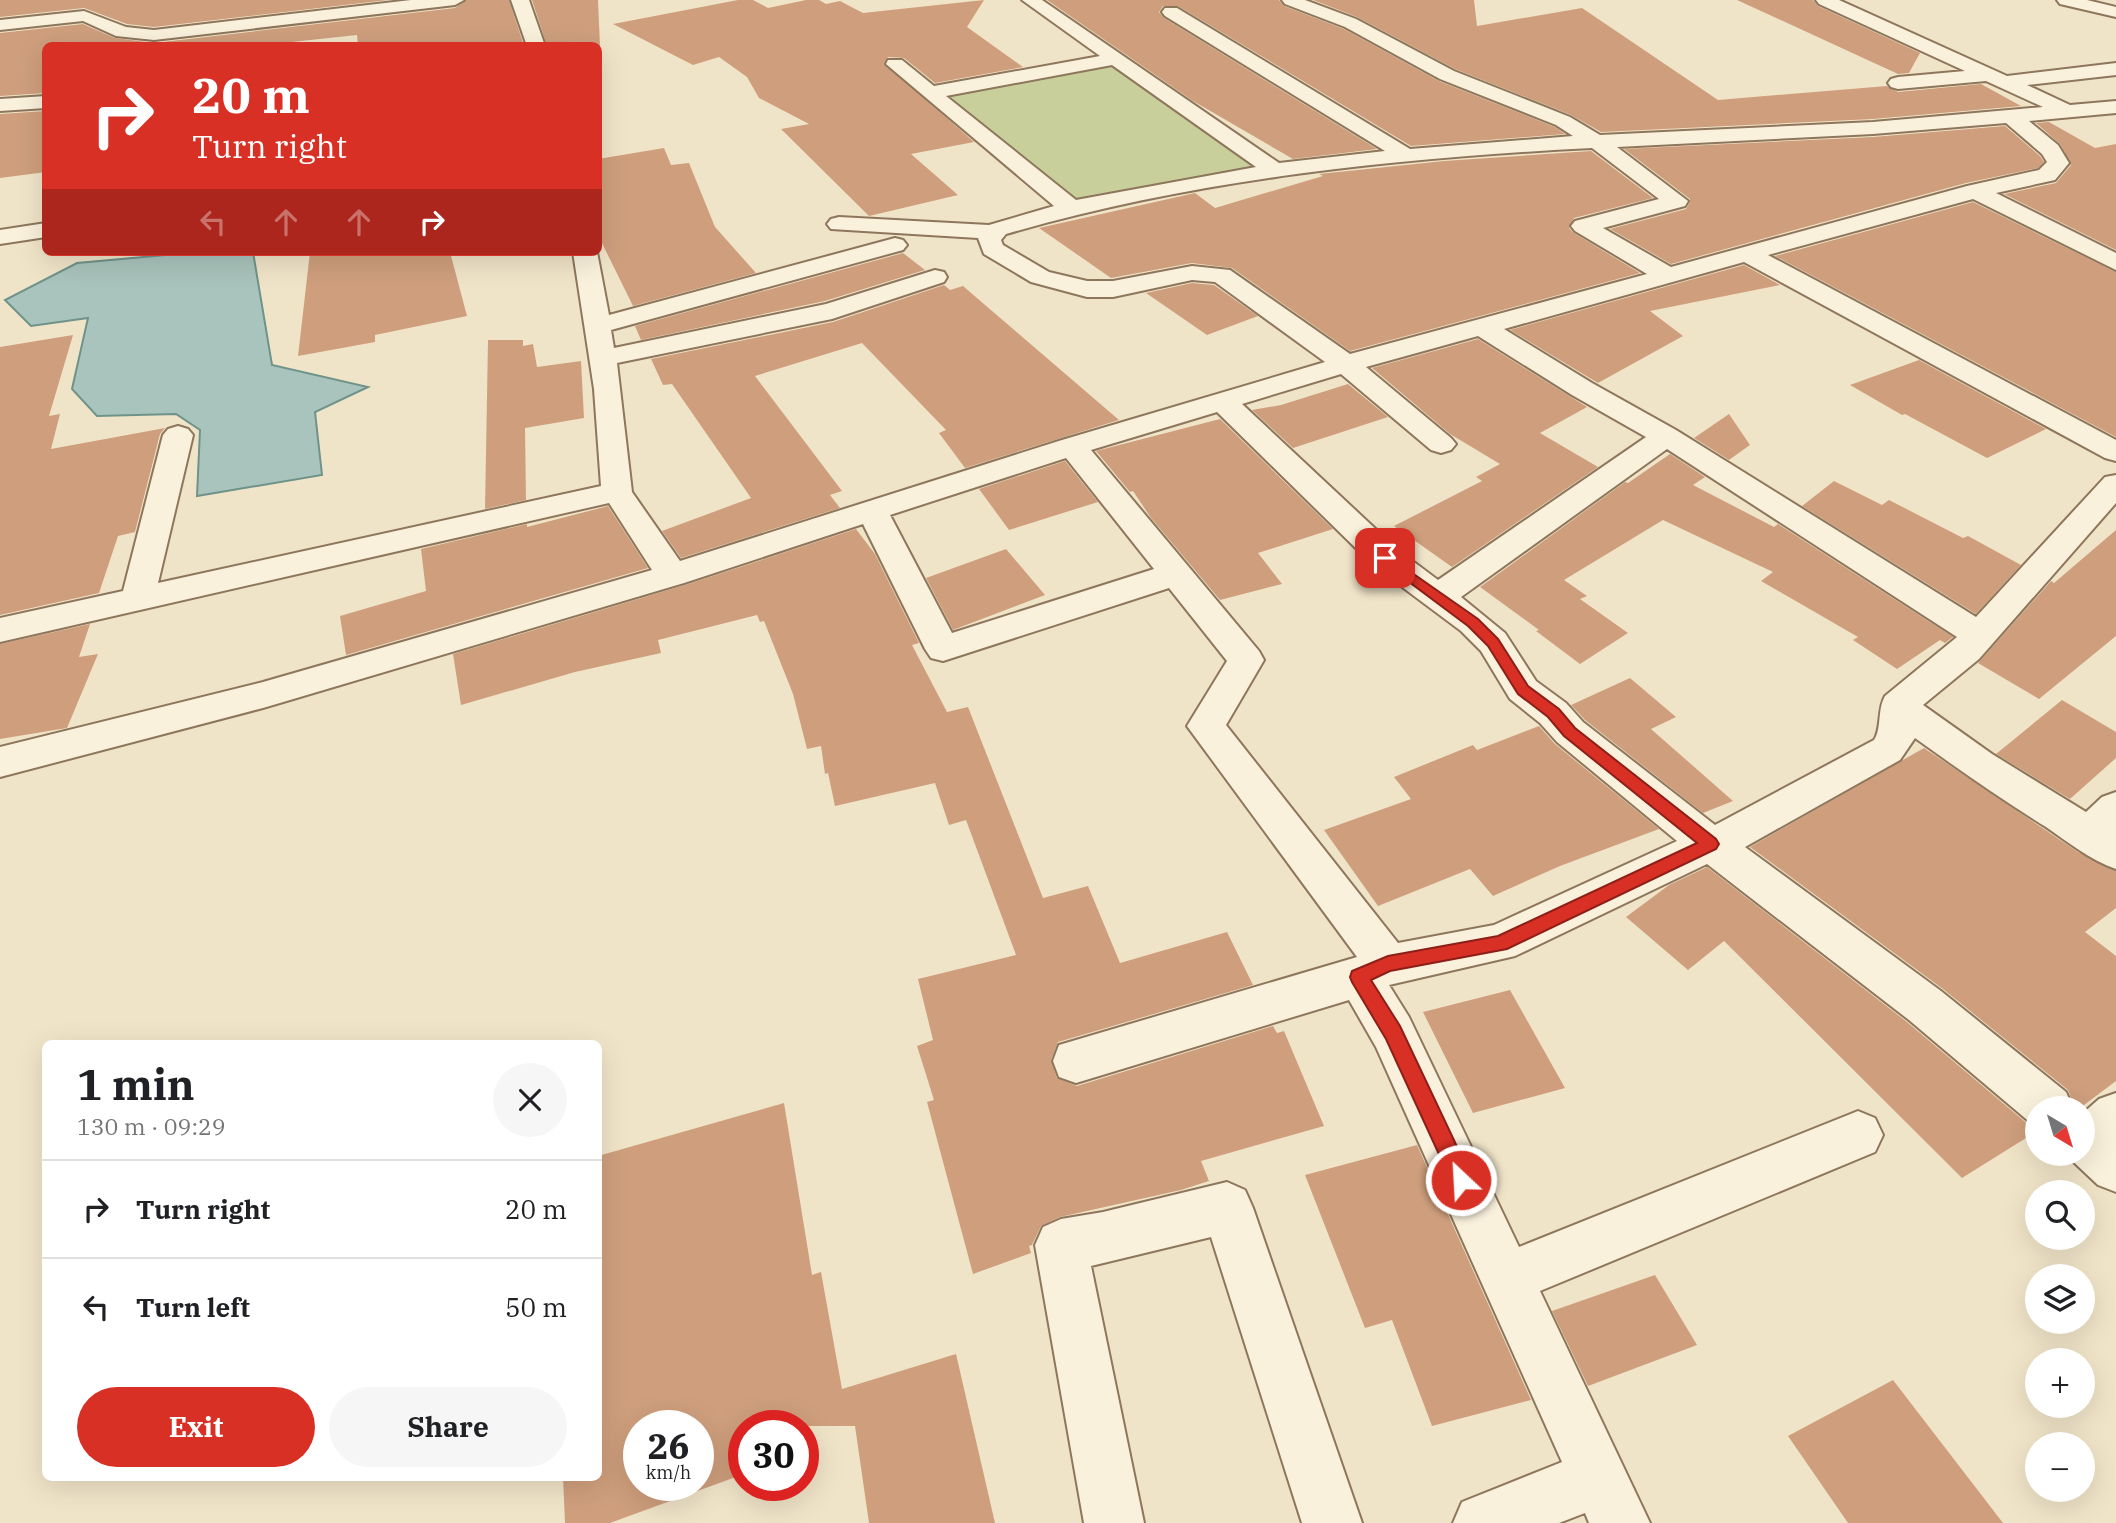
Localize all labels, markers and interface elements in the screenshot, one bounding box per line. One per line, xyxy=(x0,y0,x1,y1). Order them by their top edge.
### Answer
text: 20 m xyxy=(192,63,310,126)
icon: right xyxy=(77,70,168,161)
text: Turn right xyxy=(192,125,347,167)
icon: left xyxy=(194,203,232,241)
icon: ahead xyxy=(267,203,305,241)
icon: ahead xyxy=(340,203,378,241)
icon: right xyxy=(413,203,451,241)
pin xyxy=(1355,528,1415,588)
icon: arrive xyxy=(1366,539,1404,577)
text: 1 min xyxy=(77,1057,195,1112)
button: close xyxy=(493,1063,567,1137)
north arrow xyxy=(2025,1096,2095,1166)
map controls xyxy=(2025,1096,2095,1502)
text: 130 m · 09:29 xyxy=(77,1111,226,1141)
position arrow xyxy=(1424,1143,1498,1217)
button: search xyxy=(2025,1180,2095,1250)
icon: right xyxy=(77,1190,115,1228)
text: Turn right xyxy=(136,1192,270,1226)
text: 20 m xyxy=(505,1192,567,1226)
button: layers xyxy=(2025,1264,2095,1334)
icon: left xyxy=(77,1288,115,1326)
text: Turn left xyxy=(136,1290,250,1324)
text: 50 m xyxy=(505,1290,567,1324)
button: + xyxy=(2025,1348,2095,1418)
button: Exit xyxy=(77,1387,315,1467)
button: Share xyxy=(329,1387,567,1467)
speed limit sign: 30 xyxy=(728,1410,819,1501)
text: 26 xyxy=(647,1423,690,1469)
button: − xyxy=(2025,1432,2095,1502)
text: km/h xyxy=(646,1461,691,1484)

